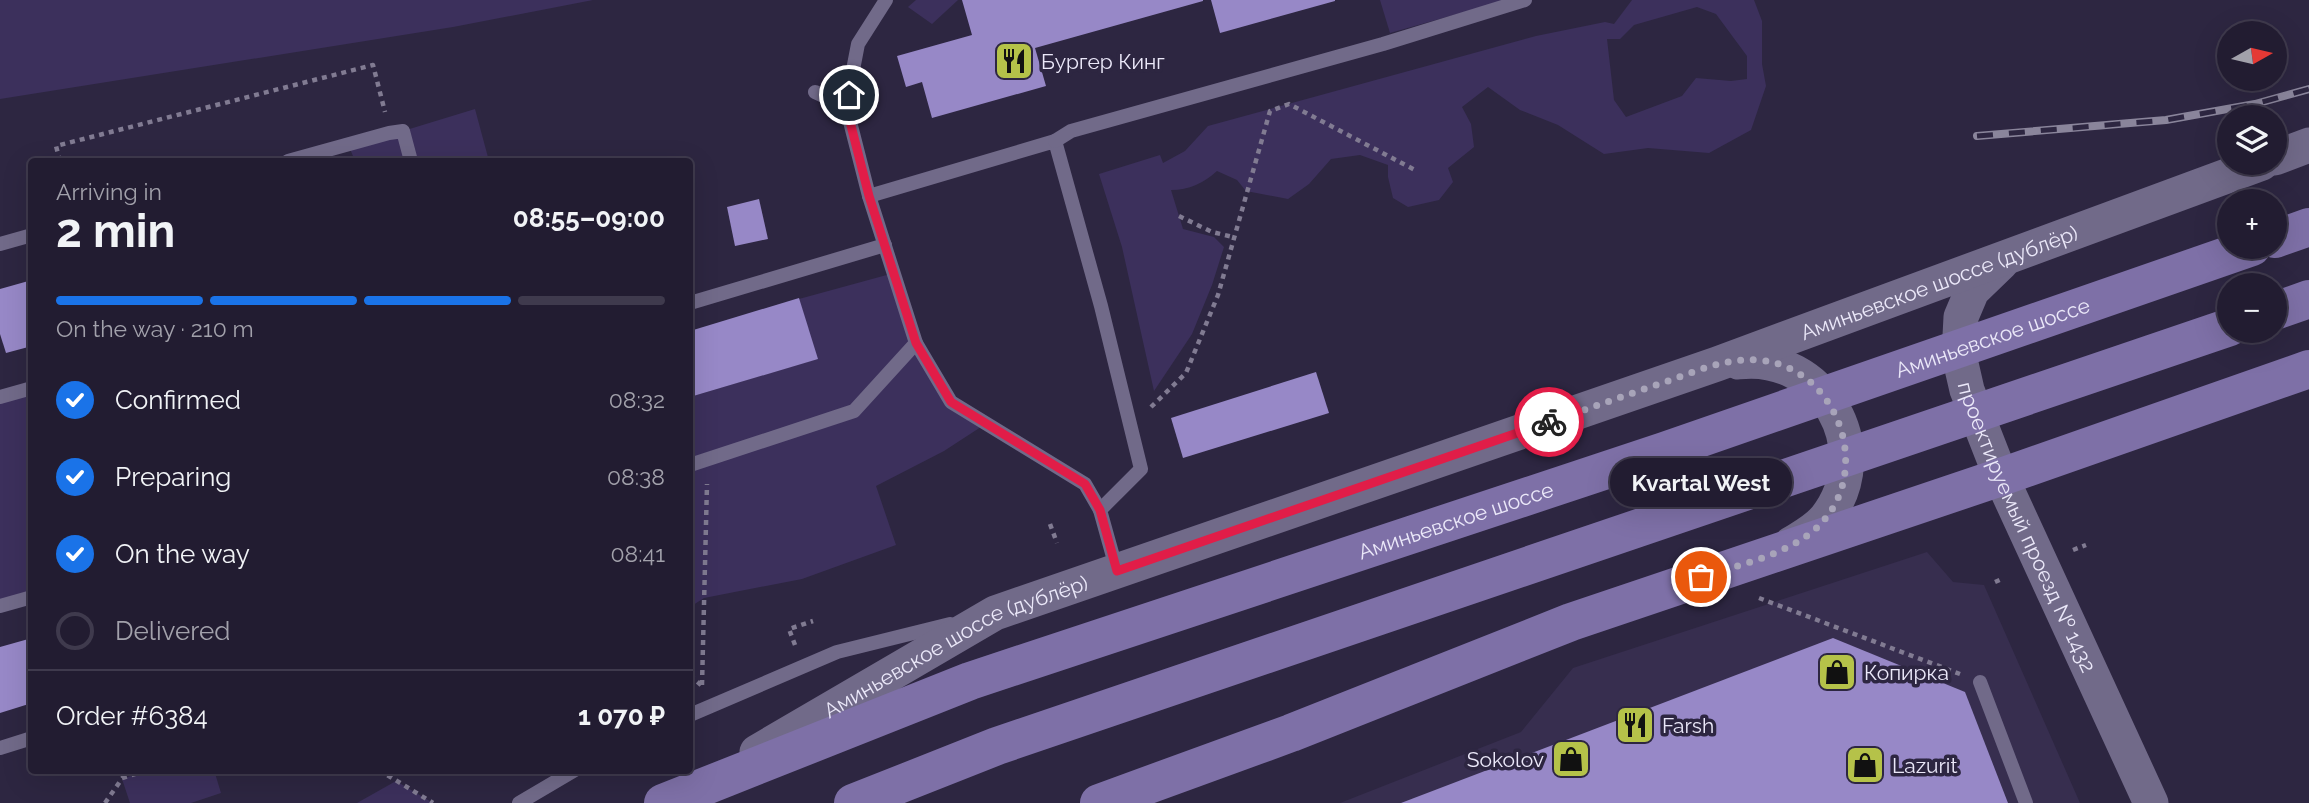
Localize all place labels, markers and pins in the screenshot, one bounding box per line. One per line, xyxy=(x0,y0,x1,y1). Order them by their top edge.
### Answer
restaurant icon: Бургер Кинг xyxy=(993,40,1035,82)
place label: Бургер Кинг xyxy=(1041,49,1165,74)
pin xyxy=(819,65,879,125)
callout: Kvartal West xyxy=(1610,458,1792,507)
pin xyxy=(1671,547,1731,607)
shop icon: Копирка xyxy=(1816,651,1858,693)
place label: Копирка xyxy=(1864,660,1949,685)
restaurant icon: Farsh xyxy=(1614,704,1656,746)
place label: Farsh xyxy=(1662,713,1714,738)
shop icon: Sokolov xyxy=(1550,738,1592,780)
shop icon: Lazurit xyxy=(1844,744,1886,786)
place label: Sokolov xyxy=(1467,747,1544,772)
place label: Lazurit xyxy=(1892,753,1957,778)

